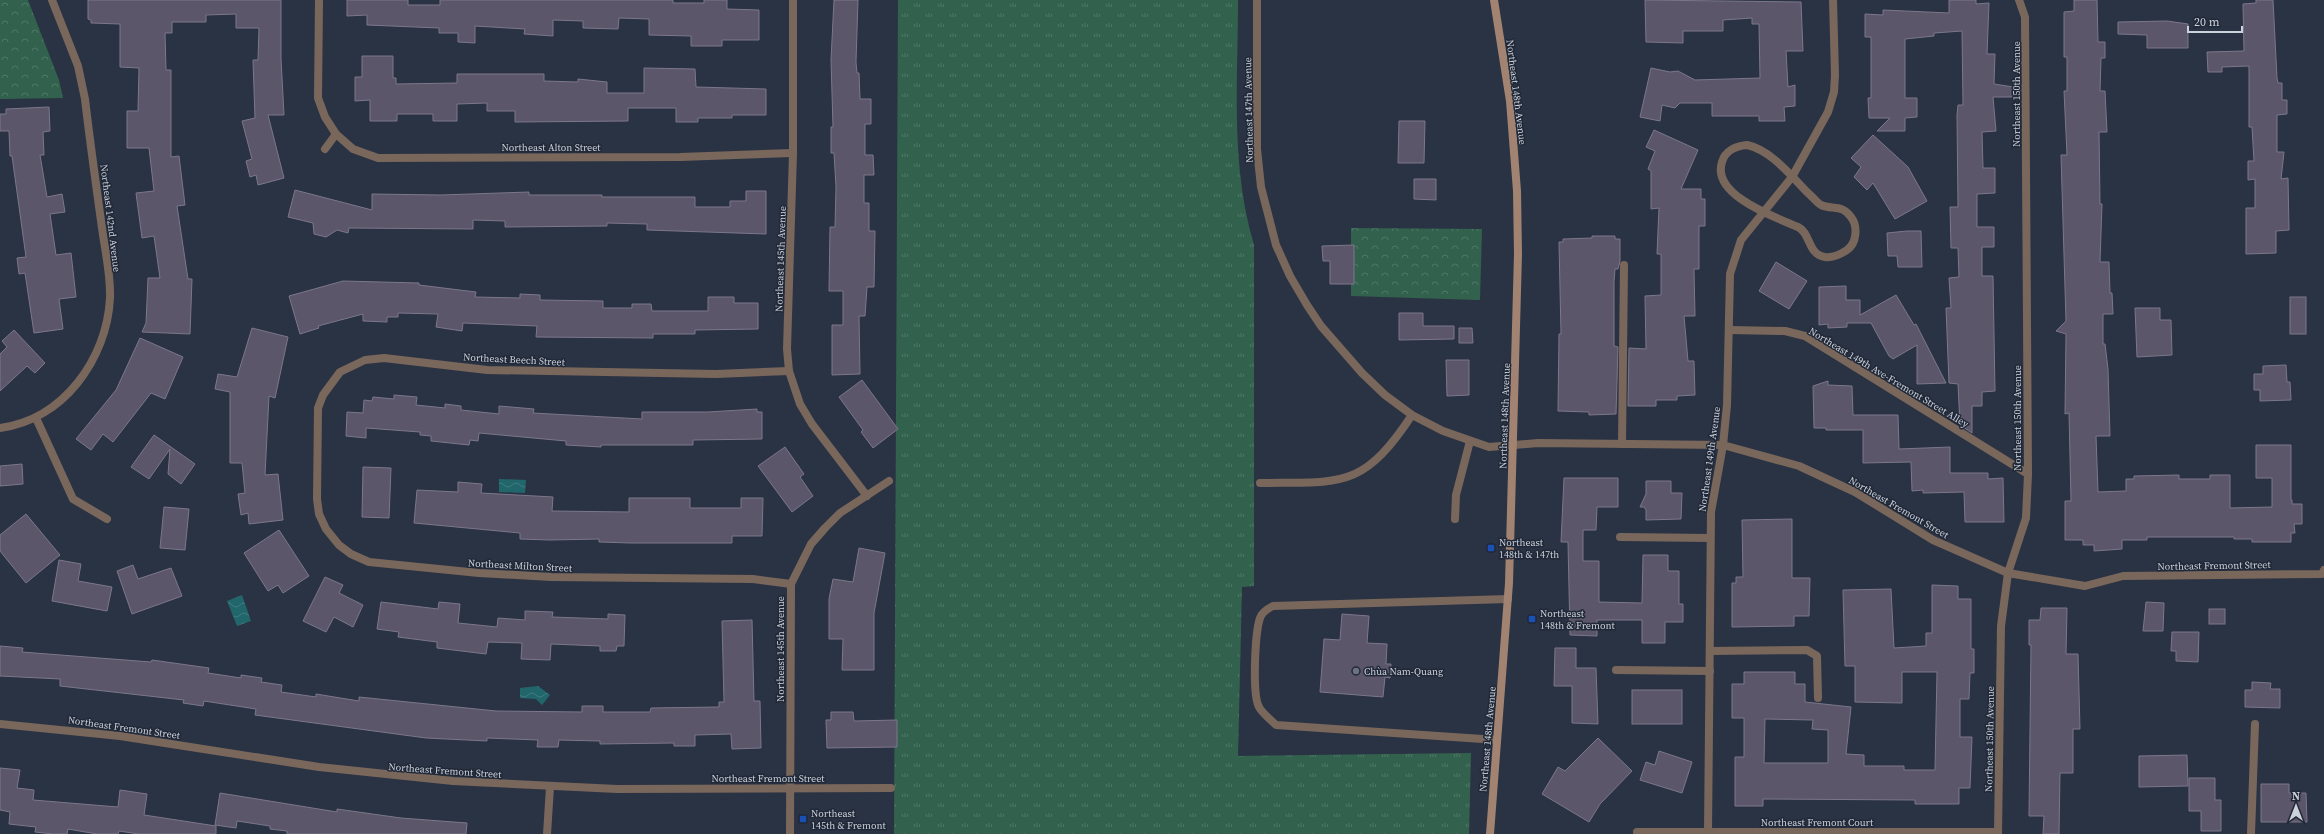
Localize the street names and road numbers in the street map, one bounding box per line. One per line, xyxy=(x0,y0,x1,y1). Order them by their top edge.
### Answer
street label: Northeast 148th Avenue xyxy=(1504,39,1529,145)
street label: Northeast 150th Avenue xyxy=(2010,41,2023,147)
street label: Northeast 147th Avenue xyxy=(1241,57,1256,163)
street label: Northeast Alton Street xyxy=(501,141,601,154)
street label: Northeast 142nd Avenue xyxy=(97,164,124,273)
street label: Northeast 145th Avenue xyxy=(772,206,789,312)
street label: Northeast 149th Ave-Fremont Street Alley xyxy=(1807,324,1972,431)
street label: Northeast Beech Street xyxy=(463,350,566,369)
street label: Northeast 148th Avenue xyxy=(1496,363,1513,469)
street label: Northeast 150th Avenue xyxy=(2011,365,2024,471)
street label: Northeast 149th Avenue xyxy=(1696,406,1723,512)
street label: Northeast Fremont Street xyxy=(1846,474,1952,542)
street label: Northeast Milton Street xyxy=(468,556,573,575)
street label: Northeast Fremont Street xyxy=(2157,558,2271,573)
street label: Northeast 145th Avenue xyxy=(774,596,787,702)
street label: Northeast 148th Avenue xyxy=(1476,686,1499,792)
street label: Northeast 150th Avenue xyxy=(1982,686,1997,792)
street label: Northeast Fremont Street xyxy=(67,713,182,742)
street label: Northeast Fremont Street xyxy=(388,760,503,781)
street label: Northeast Fremont Street xyxy=(711,772,825,785)
street label: Northeast Fremont Court xyxy=(1761,816,1874,829)

